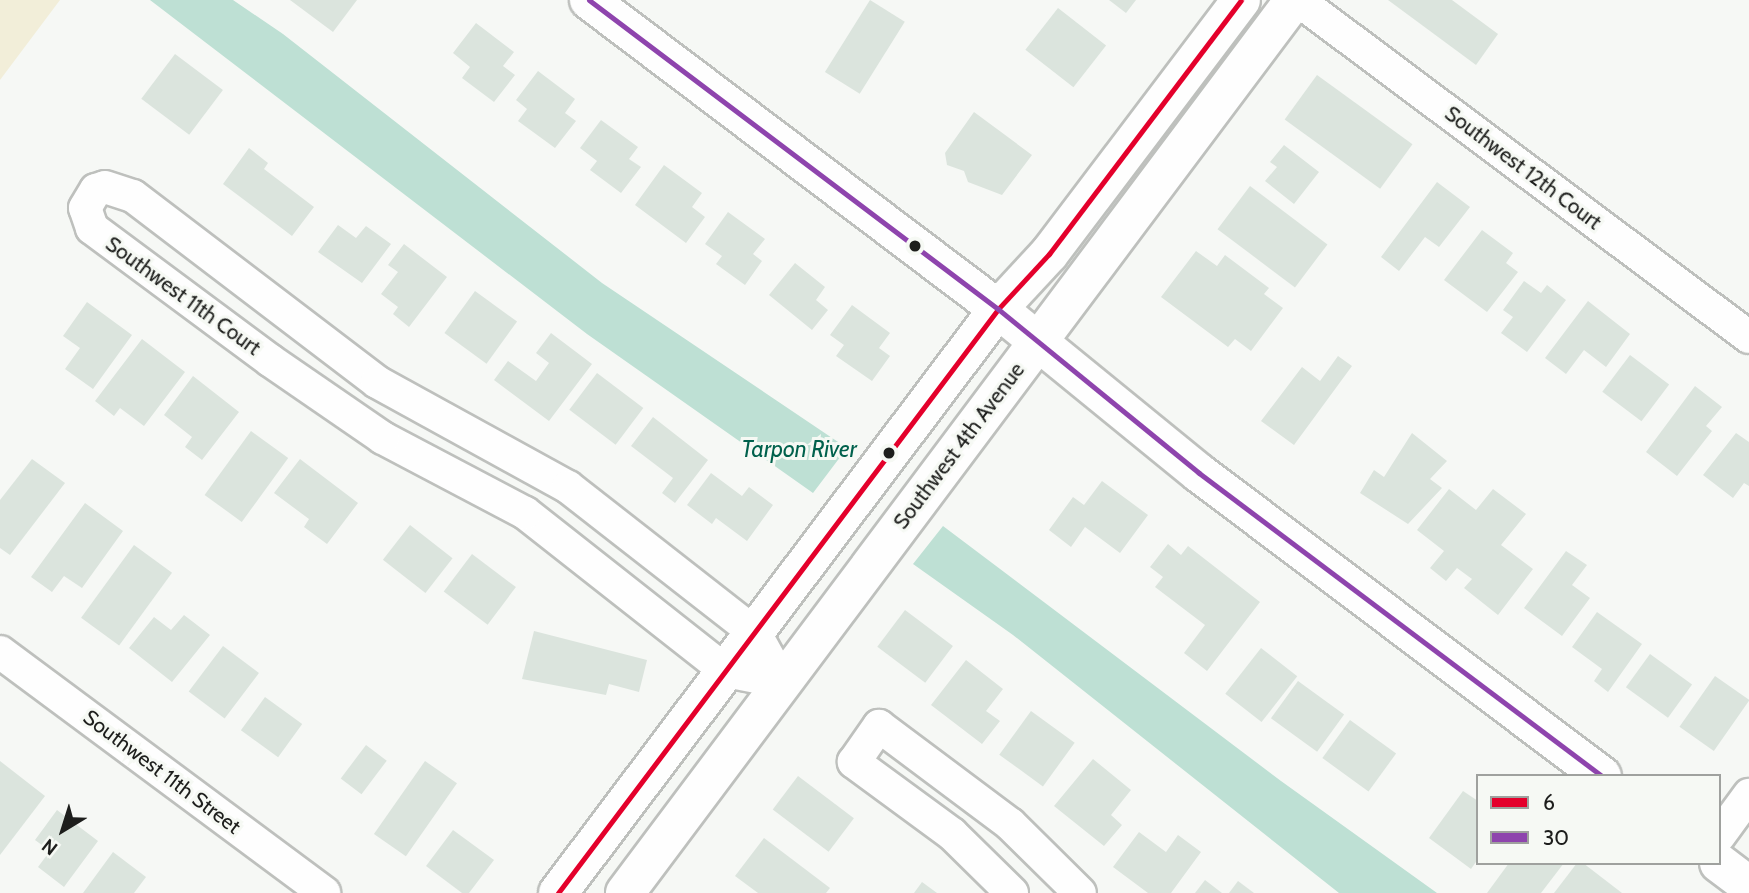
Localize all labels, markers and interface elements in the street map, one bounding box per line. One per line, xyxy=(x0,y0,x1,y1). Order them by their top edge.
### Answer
street label: Southwest 12th Court xyxy=(1440,101,1606,235)
street label: Southwest 11th Court xyxy=(101,231,265,361)
unlabelled marker xyxy=(908,239,922,253)
street label: Southwest 4th Avenue xyxy=(888,358,1030,534)
water label: Tarpon River xyxy=(741,435,857,463)
unlabelled marker xyxy=(882,446,896,460)
street label: Southwest 11th Street xyxy=(78,705,246,839)
legend xyxy=(1476,774,1721,865)
text: 6 xyxy=(1543,790,1555,815)
north arrow xyxy=(28,795,98,865)
text: 30 xyxy=(1543,825,1569,850)
text: N xyxy=(37,834,62,860)

